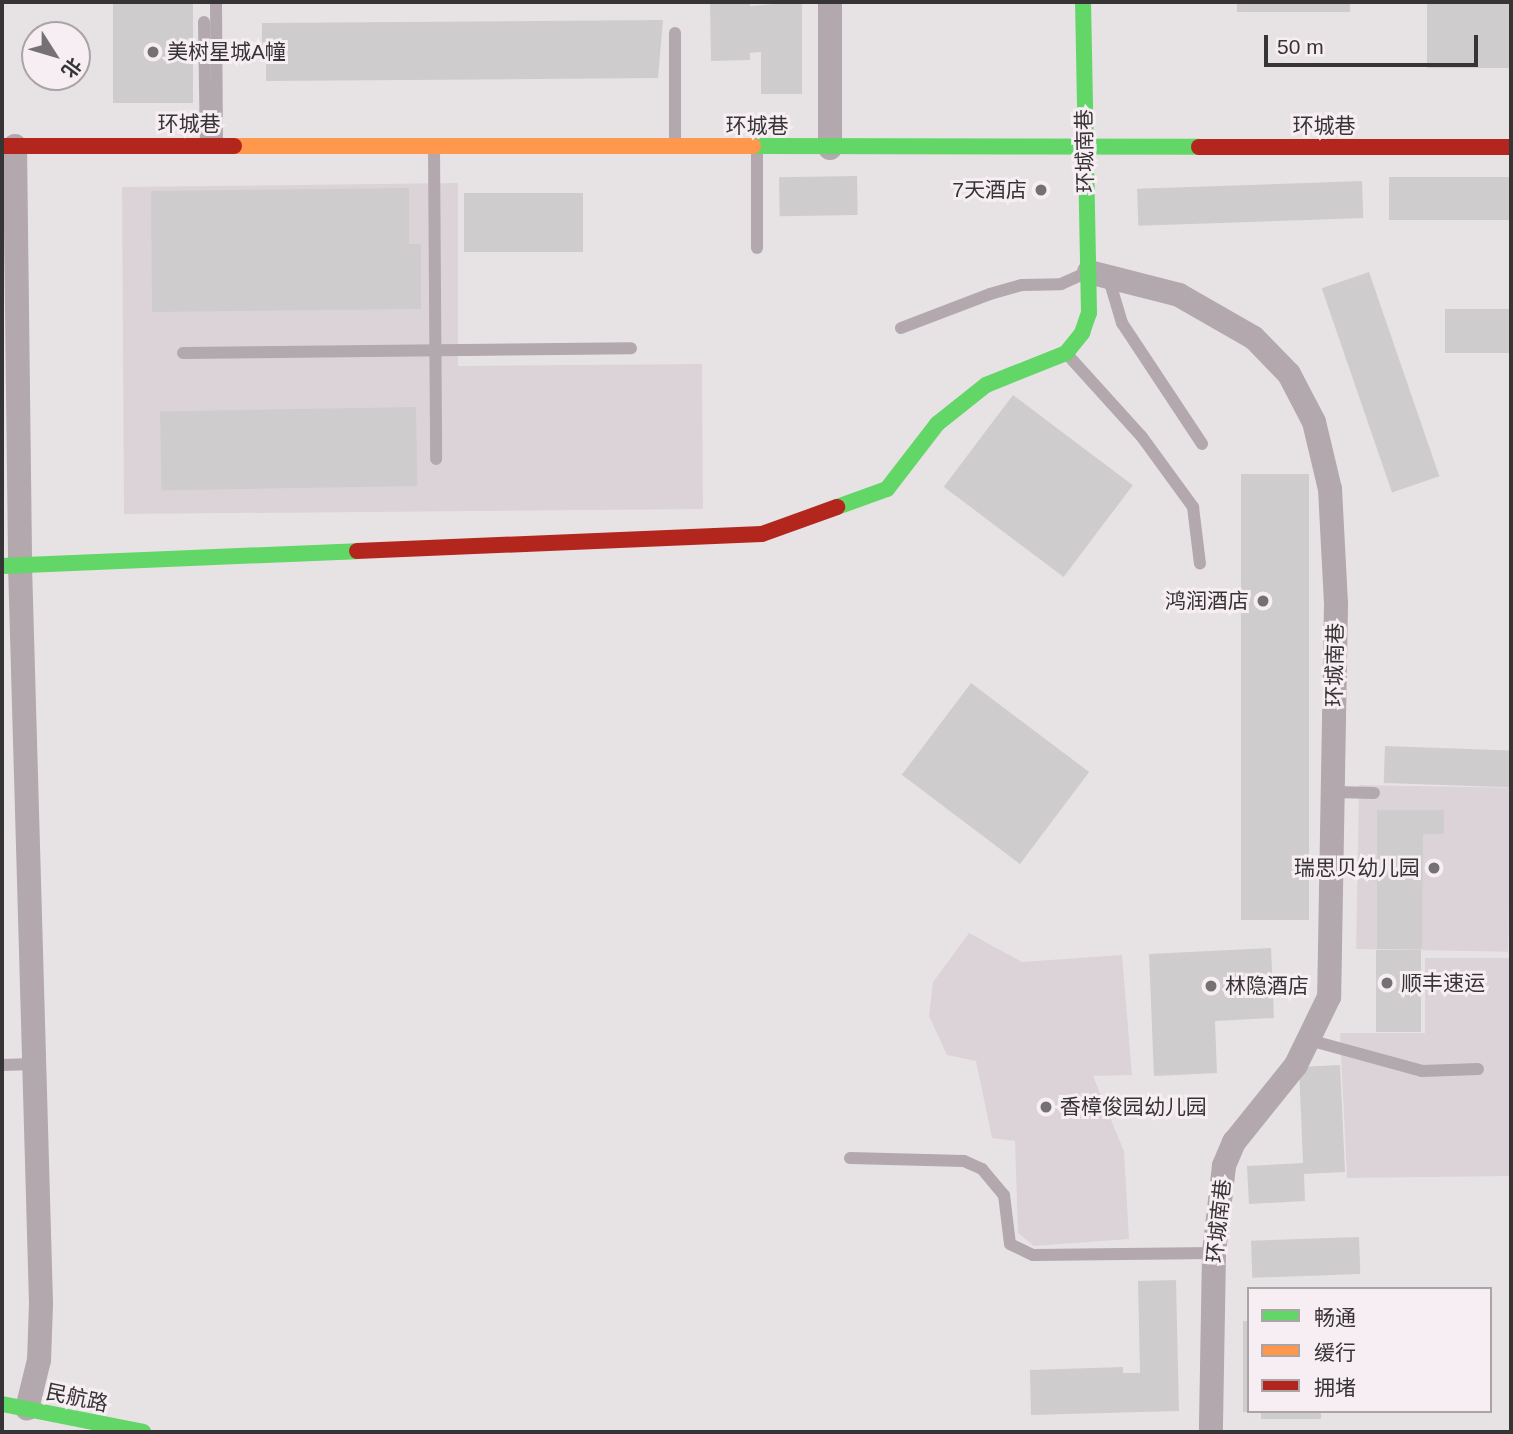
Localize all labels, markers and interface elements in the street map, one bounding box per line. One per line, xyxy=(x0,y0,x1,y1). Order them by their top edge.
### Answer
north arrow xyxy=(21,21,91,91)
scale bar xyxy=(1268,21,1482,65)
text: 50 m xyxy=(1277,35,1324,58)
place label: 美树星城A幢 xyxy=(167,39,286,65)
marker: 美树星城A幢 xyxy=(145,44,161,60)
text: 北 xyxy=(57,54,86,82)
street label: 环城南巷 xyxy=(1072,109,1098,193)
street label: 环城巷 xyxy=(158,111,220,137)
street label: 环城巷 xyxy=(726,113,788,139)
street label: 环城巷 xyxy=(1293,113,1355,139)
place label: 7天酒店 xyxy=(952,177,1027,203)
marker: 7天酒店 xyxy=(1033,182,1049,198)
place label: 鸿润酒店 xyxy=(1165,588,1249,614)
marker: 鸿润酒店 xyxy=(1255,593,1271,609)
street label: 环城南巷 xyxy=(1322,623,1348,707)
place label: 瑞思贝幼儿园 xyxy=(1294,855,1420,881)
marker: 瑞思贝幼儿园 xyxy=(1426,860,1442,876)
place label: 顺丰速运 xyxy=(1401,970,1485,996)
place label: 林隐酒店 xyxy=(1225,973,1309,999)
marker: 顺丰速运 xyxy=(1379,975,1395,991)
marker: 林隐酒店 xyxy=(1203,978,1219,994)
place label: 香樟俊园幼儿园 xyxy=(1060,1094,1207,1120)
marker: 香樟俊园幼儿园 xyxy=(1038,1099,1054,1115)
street label: 环城南巷 xyxy=(1202,1178,1236,1264)
legend xyxy=(1247,1287,1492,1413)
text: 畅通 xyxy=(1314,1306,1356,1329)
text: 缓行 xyxy=(1314,1341,1356,1364)
text: 拥堵 xyxy=(1314,1376,1356,1399)
street label: 民航路 xyxy=(44,1379,110,1417)

